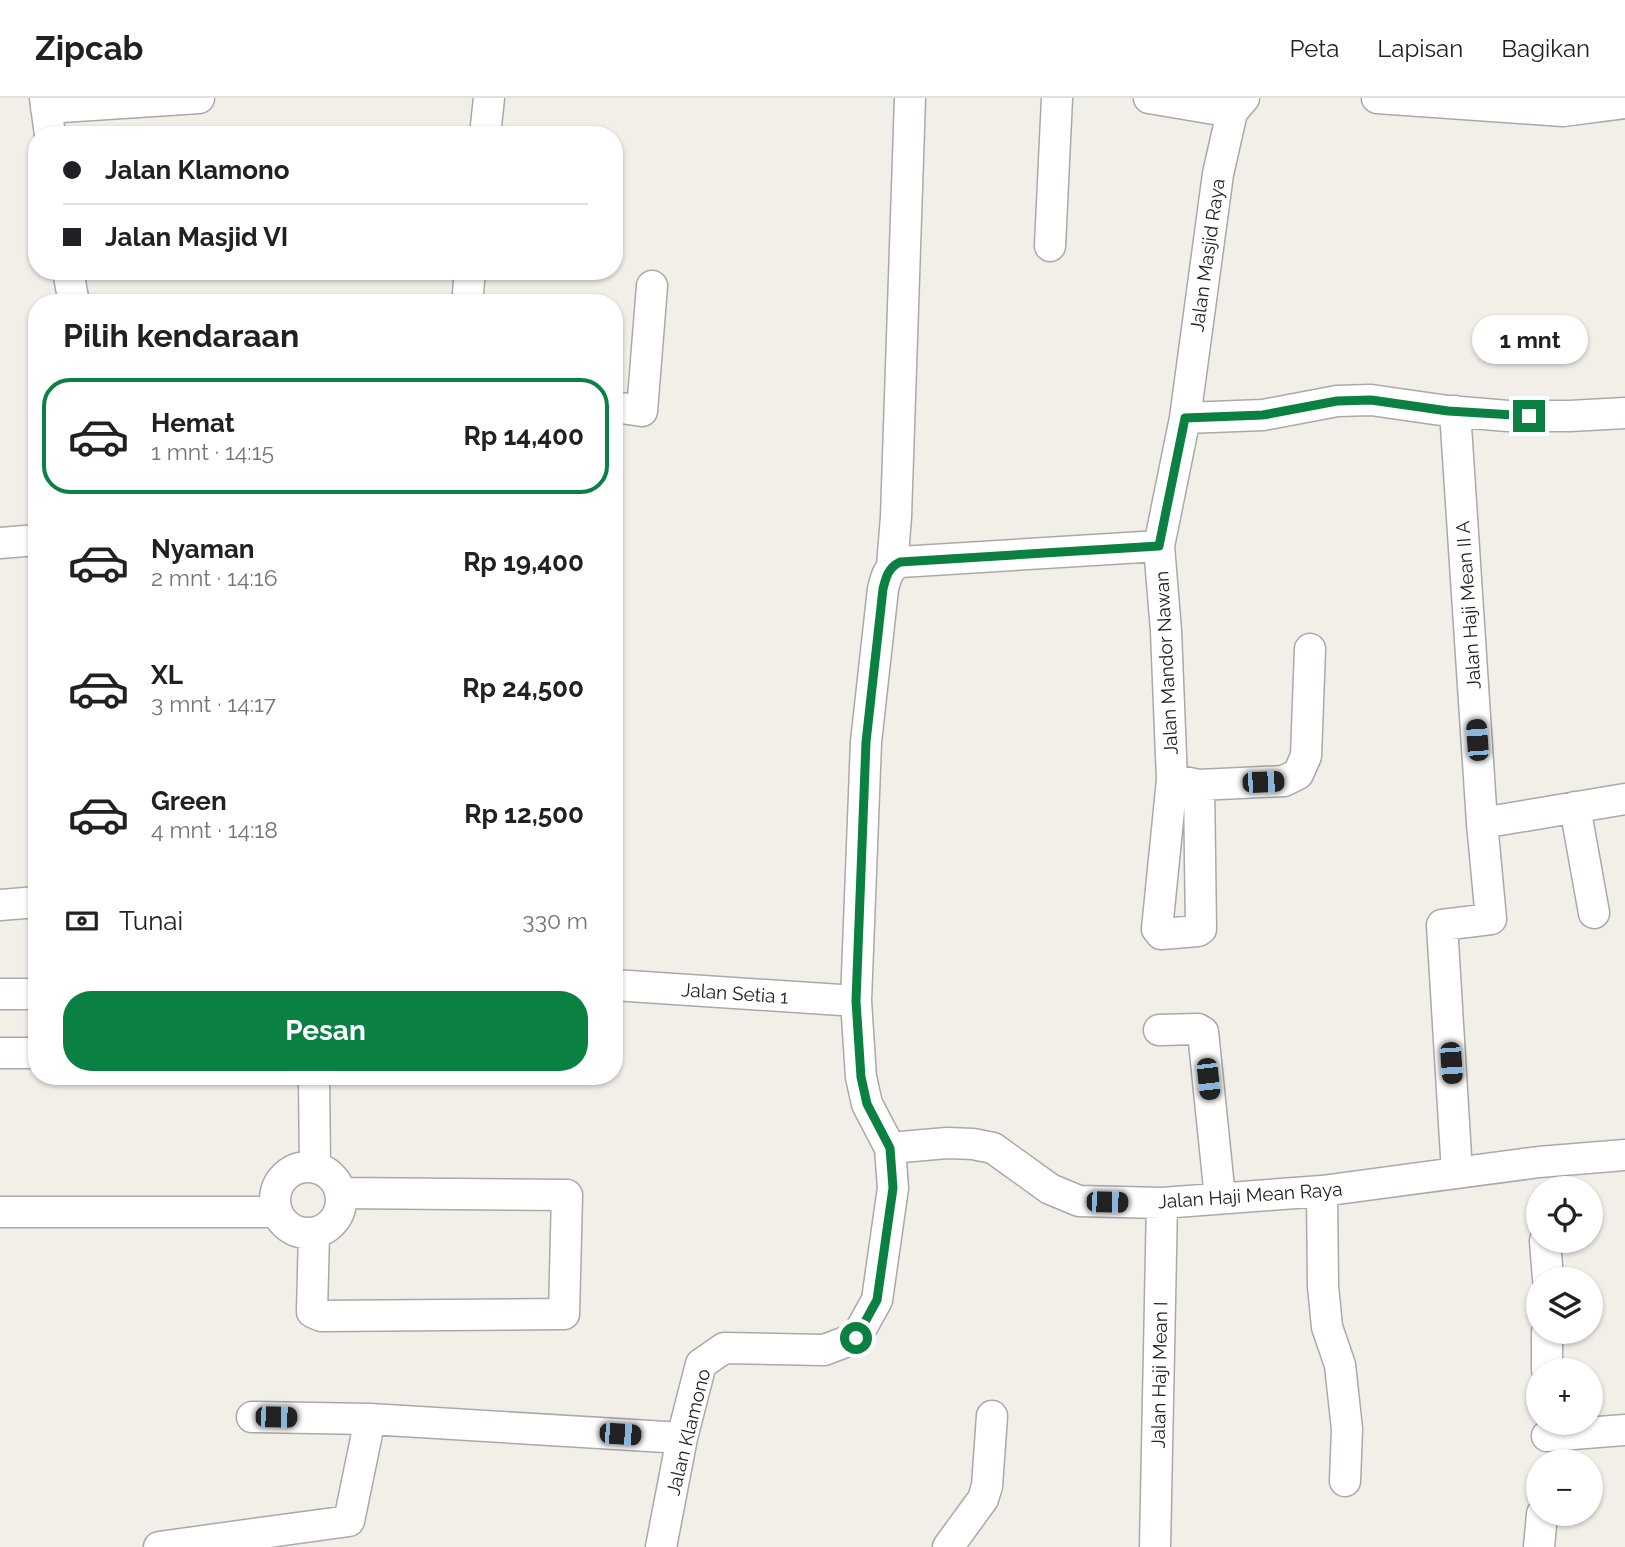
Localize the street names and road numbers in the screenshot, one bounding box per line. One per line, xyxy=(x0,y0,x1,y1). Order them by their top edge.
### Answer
street label: Jalan Masjid Raya xyxy=(1185,177,1229,333)
street label: Jalan Haji Mean II A xyxy=(1451,520,1485,690)
street label: Jalan Mandor Nawan xyxy=(1150,570,1182,756)
street label: Jalan Setia 1 xyxy=(681,978,789,1008)
street label: Jalan Haji Mean Raya xyxy=(1157,1178,1343,1212)
street label: Jalan Haji Mean I xyxy=(1147,1301,1171,1449)
street label: Jalan Klamono xyxy=(662,1366,714,1498)

